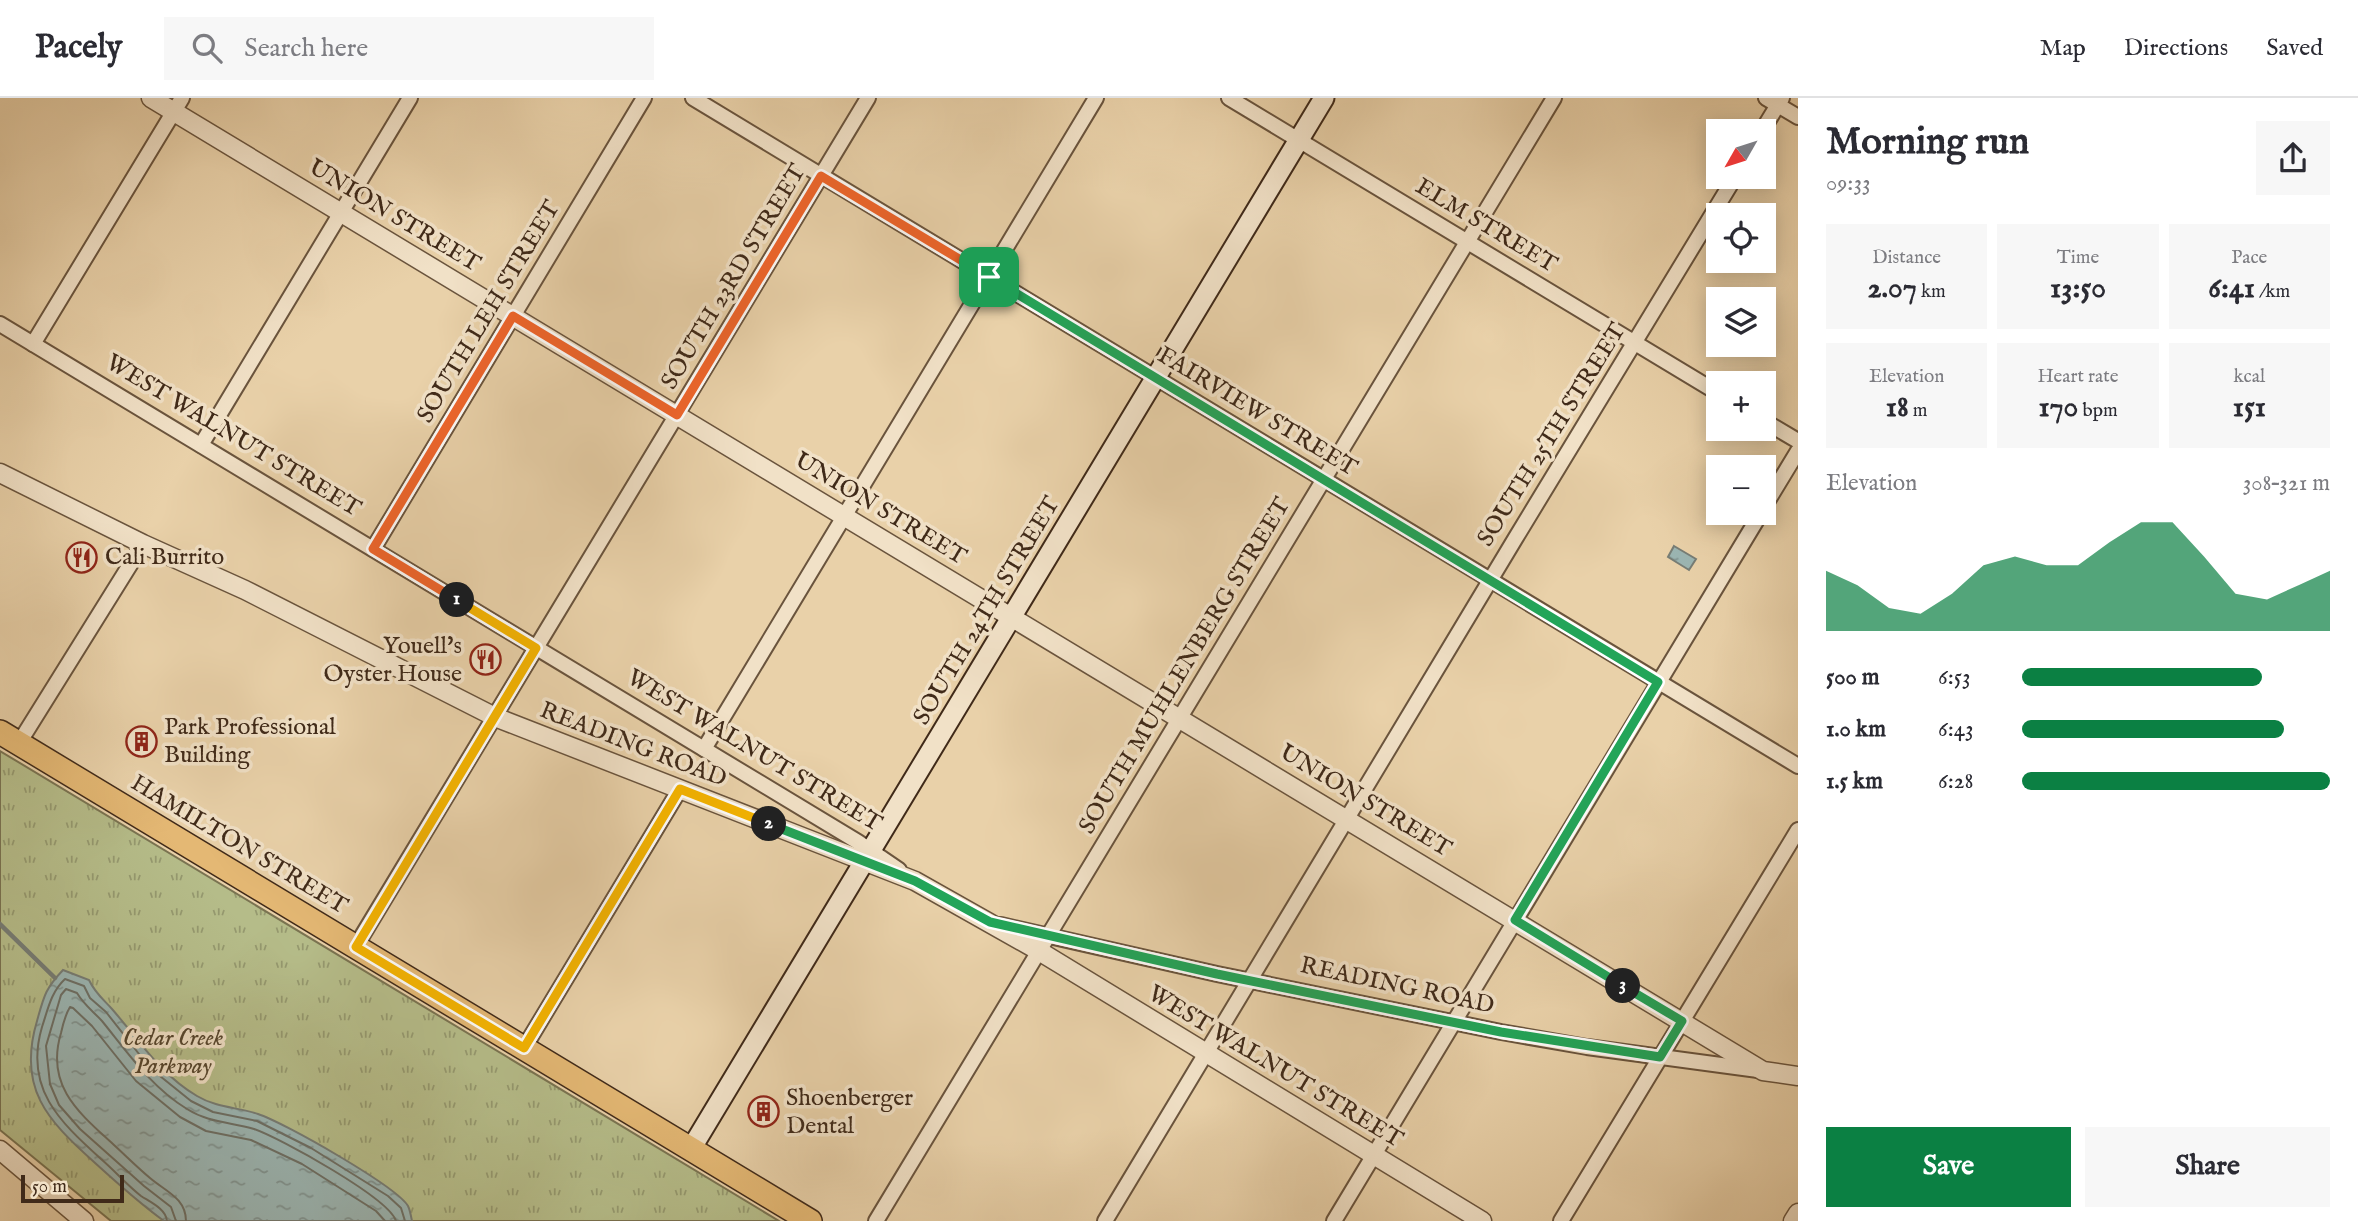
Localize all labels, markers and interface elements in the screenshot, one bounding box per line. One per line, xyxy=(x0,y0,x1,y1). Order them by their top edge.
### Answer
search box xyxy=(164,17,654,80)
text: Pacely xyxy=(35,27,122,69)
icon: search xyxy=(188,29,226,67)
text: Search here xyxy=(244,32,368,65)
text: Map xyxy=(2040,33,2086,64)
text: Directions xyxy=(2124,33,2228,64)
text: Saved xyxy=(2266,33,2323,64)
north arrow xyxy=(1706,119,1776,189)
map controls xyxy=(1706,119,1776,525)
text: Morning run xyxy=(1826,119,2029,167)
button: share xyxy=(2256,121,2330,195)
street label: UNION STREET xyxy=(302,152,486,280)
street label: SOUTH 23RD STREET xyxy=(654,158,814,395)
text: 09:33 xyxy=(1826,169,1871,198)
street label: ELM STREET xyxy=(1409,171,1563,281)
street label: SOUTH LEH STREET xyxy=(410,195,568,429)
button: locate xyxy=(1706,203,1776,273)
text: Distance xyxy=(1872,246,1941,270)
text: Time xyxy=(2057,246,2099,270)
text: Pace xyxy=(2231,246,2267,270)
pin xyxy=(959,247,1019,307)
icon: arrive xyxy=(970,258,1008,296)
text: 2.07 xyxy=(1868,270,1917,308)
text: 13:50 xyxy=(2050,270,2106,308)
text: 6:41 xyxy=(2208,270,2255,308)
text: km xyxy=(1917,280,1946,304)
text: /km xyxy=(2255,280,2290,304)
button: layers xyxy=(1706,287,1776,357)
street label: SOUTH 25TH STREET xyxy=(1471,317,1634,552)
street label: FAIRVIEW STREET xyxy=(1151,340,1363,484)
street label: WEST WALNUT STREET xyxy=(100,347,367,525)
text: Elevation xyxy=(1869,365,1944,389)
text: Heart rate xyxy=(2037,365,2119,389)
text: kcal xyxy=(2233,365,2265,389)
button: + xyxy=(1706,371,1776,441)
text: 18 xyxy=(1886,389,1909,427)
text: 170 xyxy=(2038,389,2078,427)
text: 151 xyxy=(2233,389,2266,427)
text: m xyxy=(1909,399,1928,423)
text: bpm xyxy=(2078,399,2118,423)
street label: UNION STREET xyxy=(788,445,972,573)
button: − xyxy=(1706,455,1776,525)
text: Elevation xyxy=(1826,469,1917,498)
text: 308–321 m xyxy=(2243,469,2330,498)
street label: SOUTH 24TH STREET xyxy=(907,491,1068,731)
street label: SOUTH MUHLENBERG STREET xyxy=(1072,492,1298,840)
restaurant icon: Cali Burrito xyxy=(65,540,99,574)
place label: Cali Burrito xyxy=(105,542,224,573)
pin: 1 xyxy=(440,582,475,618)
text: 1 xyxy=(453,587,460,611)
place label: Youell's Oyster House xyxy=(324,631,462,690)
restaurant icon: Youell's Oyster House xyxy=(468,643,502,677)
street label: WEST WALNUT STREET xyxy=(621,662,888,840)
text: 500 m xyxy=(1826,663,1880,692)
text: 6:53 xyxy=(1938,663,1971,692)
street label: READING ROAD xyxy=(535,695,731,795)
place label: Park Professional Building xyxy=(164,712,336,771)
text: 1.0 km xyxy=(1826,715,1886,744)
text: 6:43 xyxy=(1938,715,1974,744)
building icon: Park Professional Building xyxy=(124,724,158,758)
street label: UNION STREET xyxy=(1273,737,1457,865)
text: 1.5 km xyxy=(1826,767,1883,796)
text: 6:28 xyxy=(1938,767,1974,796)
street label: HAMILTON STREET xyxy=(125,768,354,922)
pin: 2 xyxy=(752,806,786,842)
text: 2 xyxy=(764,811,773,835)
street label: READING ROAD xyxy=(1297,950,1497,1022)
pin: 3 xyxy=(1606,968,1640,1004)
text: 3 xyxy=(1619,973,1626,997)
street label: WEST WALNUT STREET xyxy=(1142,978,1409,1156)
park label: Cedar Creek Parkway xyxy=(123,1023,224,1082)
place label: Shoenberger Dental xyxy=(786,1083,913,1142)
building icon: Shoenberger Dental xyxy=(746,1095,780,1129)
button: Save xyxy=(1826,1127,2071,1207)
button: Share xyxy=(2085,1127,2330,1207)
scale bar xyxy=(21,1172,124,1204)
text: 50 m xyxy=(32,1175,67,1199)

